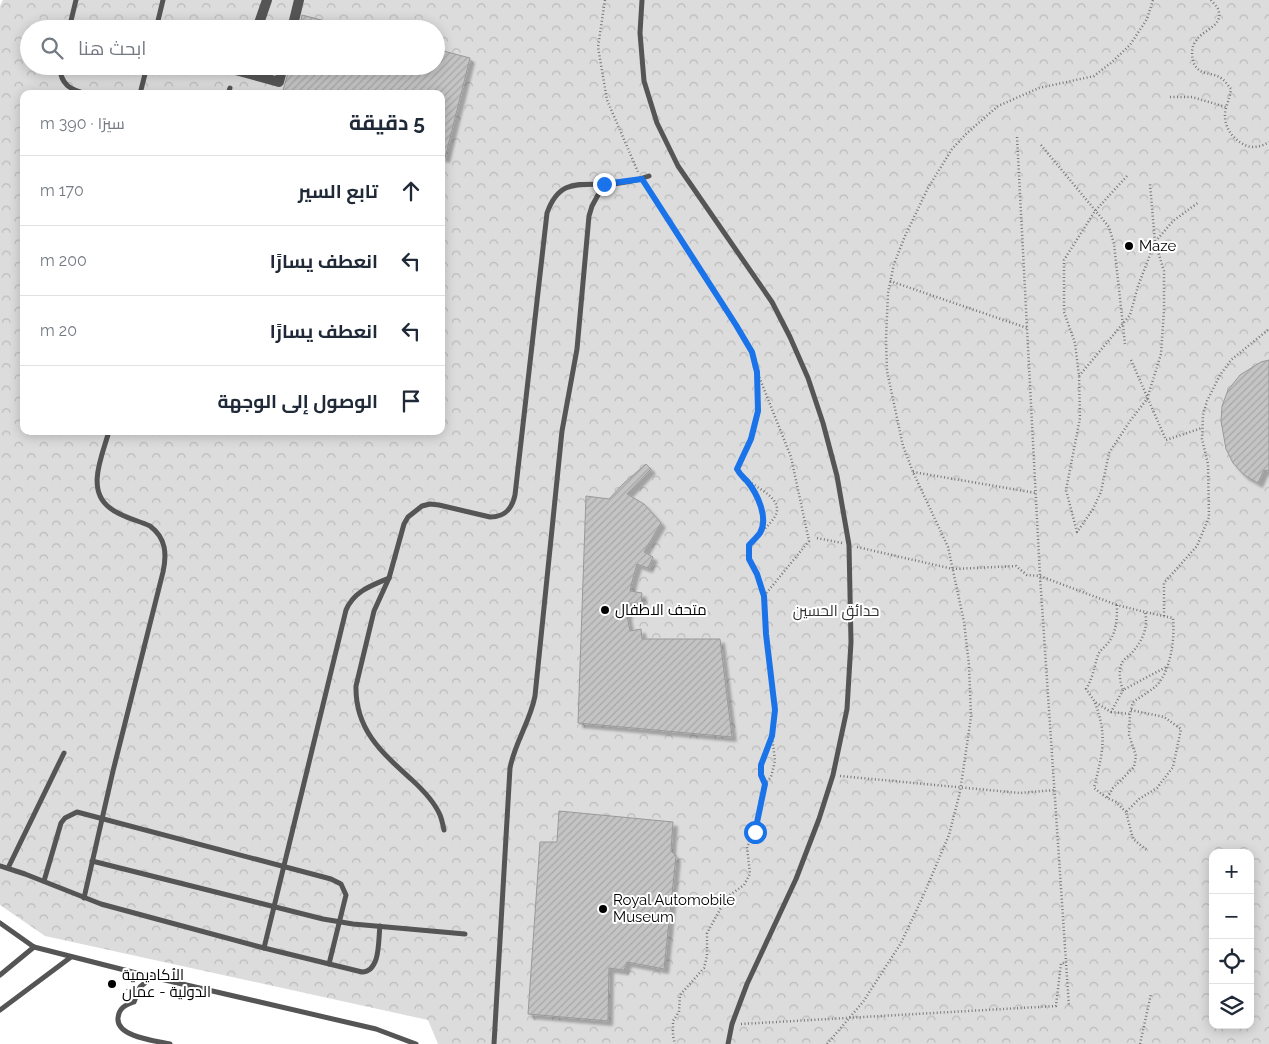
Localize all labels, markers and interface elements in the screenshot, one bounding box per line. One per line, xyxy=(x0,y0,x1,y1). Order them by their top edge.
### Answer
search box xyxy=(20,20,445,75)
icon: search xyxy=(38,34,66,62)
text: ابحث هنا xyxy=(78,37,146,59)
text: 5 دقيقة xyxy=(349,110,425,135)
text: سيرًا · 390 m xyxy=(40,114,125,133)
route end xyxy=(593,173,616,196)
icon: ahead xyxy=(397,177,425,205)
text: تابع السير xyxy=(298,180,378,202)
text: 170 m xyxy=(40,181,84,200)
place label: Maze xyxy=(1139,237,1176,255)
marker: Maze xyxy=(1123,240,1135,252)
icon: left xyxy=(397,247,425,275)
text: انعطف يسارًا xyxy=(270,250,378,272)
text: 200 m xyxy=(40,251,87,270)
icon: left xyxy=(397,317,425,345)
text: انعطف يسارًا xyxy=(270,320,378,342)
text: 20 m xyxy=(40,321,77,340)
icon: arrive xyxy=(397,387,425,415)
text: الوصول إلى الوجهة xyxy=(218,390,378,412)
place label: متحف الاطفال xyxy=(615,601,707,619)
park label: حدائق الحسين xyxy=(793,602,879,621)
marker: متحف الاطفال xyxy=(599,604,611,616)
route start xyxy=(744,821,767,844)
map controls xyxy=(1209,849,1254,1029)
button: + xyxy=(1209,849,1254,894)
place label: Royal Automobile Museum xyxy=(613,891,735,926)
button: − xyxy=(1209,894,1254,939)
marker: Royal Automobile Museum xyxy=(597,903,609,915)
button: locate xyxy=(1209,939,1254,984)
place label: الأكاديمية الدولية - عمان xyxy=(122,966,211,1002)
marker: الأكاديمية الدولية - عمان xyxy=(106,978,118,990)
button: layers xyxy=(1209,984,1254,1029)

